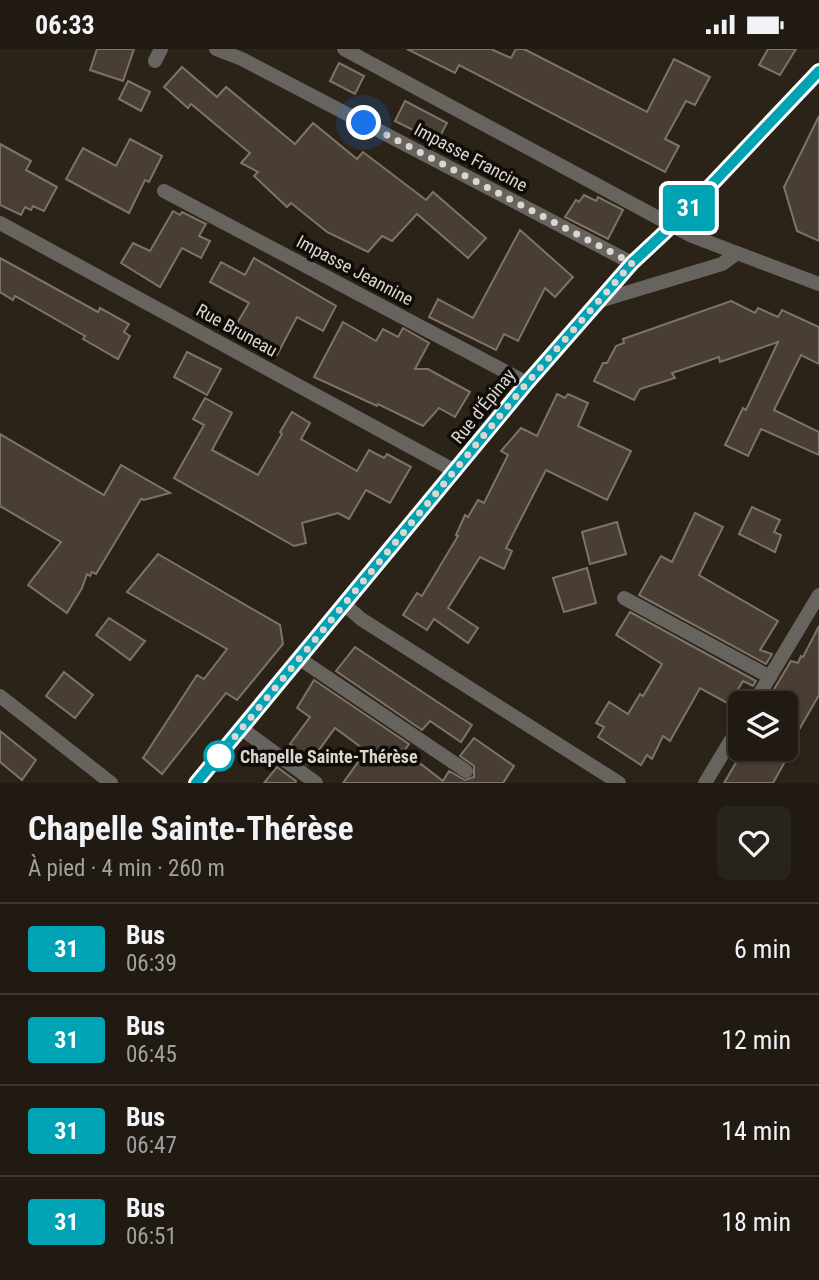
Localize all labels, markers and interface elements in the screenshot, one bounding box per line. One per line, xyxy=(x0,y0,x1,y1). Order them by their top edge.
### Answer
text: 06:33 xyxy=(35,10,95,40)
your location xyxy=(346,105,381,140)
street label: Impasse Francine xyxy=(411,118,531,196)
line badge: 31 xyxy=(658,185,720,231)
text: 31 xyxy=(677,194,701,222)
street label: Impasse Jeannine xyxy=(293,230,417,310)
street label: Rue Bruneau xyxy=(193,299,281,361)
street label: Rue d'Épinay xyxy=(447,364,520,447)
map controls xyxy=(728,691,798,761)
button: layers xyxy=(728,691,798,761)
marker: Chapelle Sainte-Thérèse xyxy=(204,741,234,771)
place label: Chapelle Sainte-Thérèse xyxy=(240,746,418,767)
button: heart xyxy=(717,806,791,880)
text: Chapelle Sainte-Thérèse xyxy=(28,809,354,848)
text: À pied · 4 min · 260 m xyxy=(28,855,225,882)
text: Bus xyxy=(126,920,165,950)
text: 6 min xyxy=(734,934,791,964)
text: 31 xyxy=(54,935,79,963)
text: 06:39 xyxy=(126,950,177,977)
text: Bus xyxy=(126,1011,165,1041)
text: 12 min xyxy=(721,1025,791,1055)
text: 31 xyxy=(54,1026,79,1054)
text: 06:45 xyxy=(126,1041,177,1068)
text: Bus xyxy=(126,1102,165,1132)
text: 14 min xyxy=(721,1116,791,1146)
text: 31 xyxy=(54,1117,79,1145)
text: 06:47 xyxy=(126,1132,177,1159)
text: Bus xyxy=(126,1193,165,1223)
text: 18 min xyxy=(721,1207,791,1237)
text: 31 xyxy=(54,1208,79,1236)
text: 06:51 xyxy=(126,1223,177,1250)

